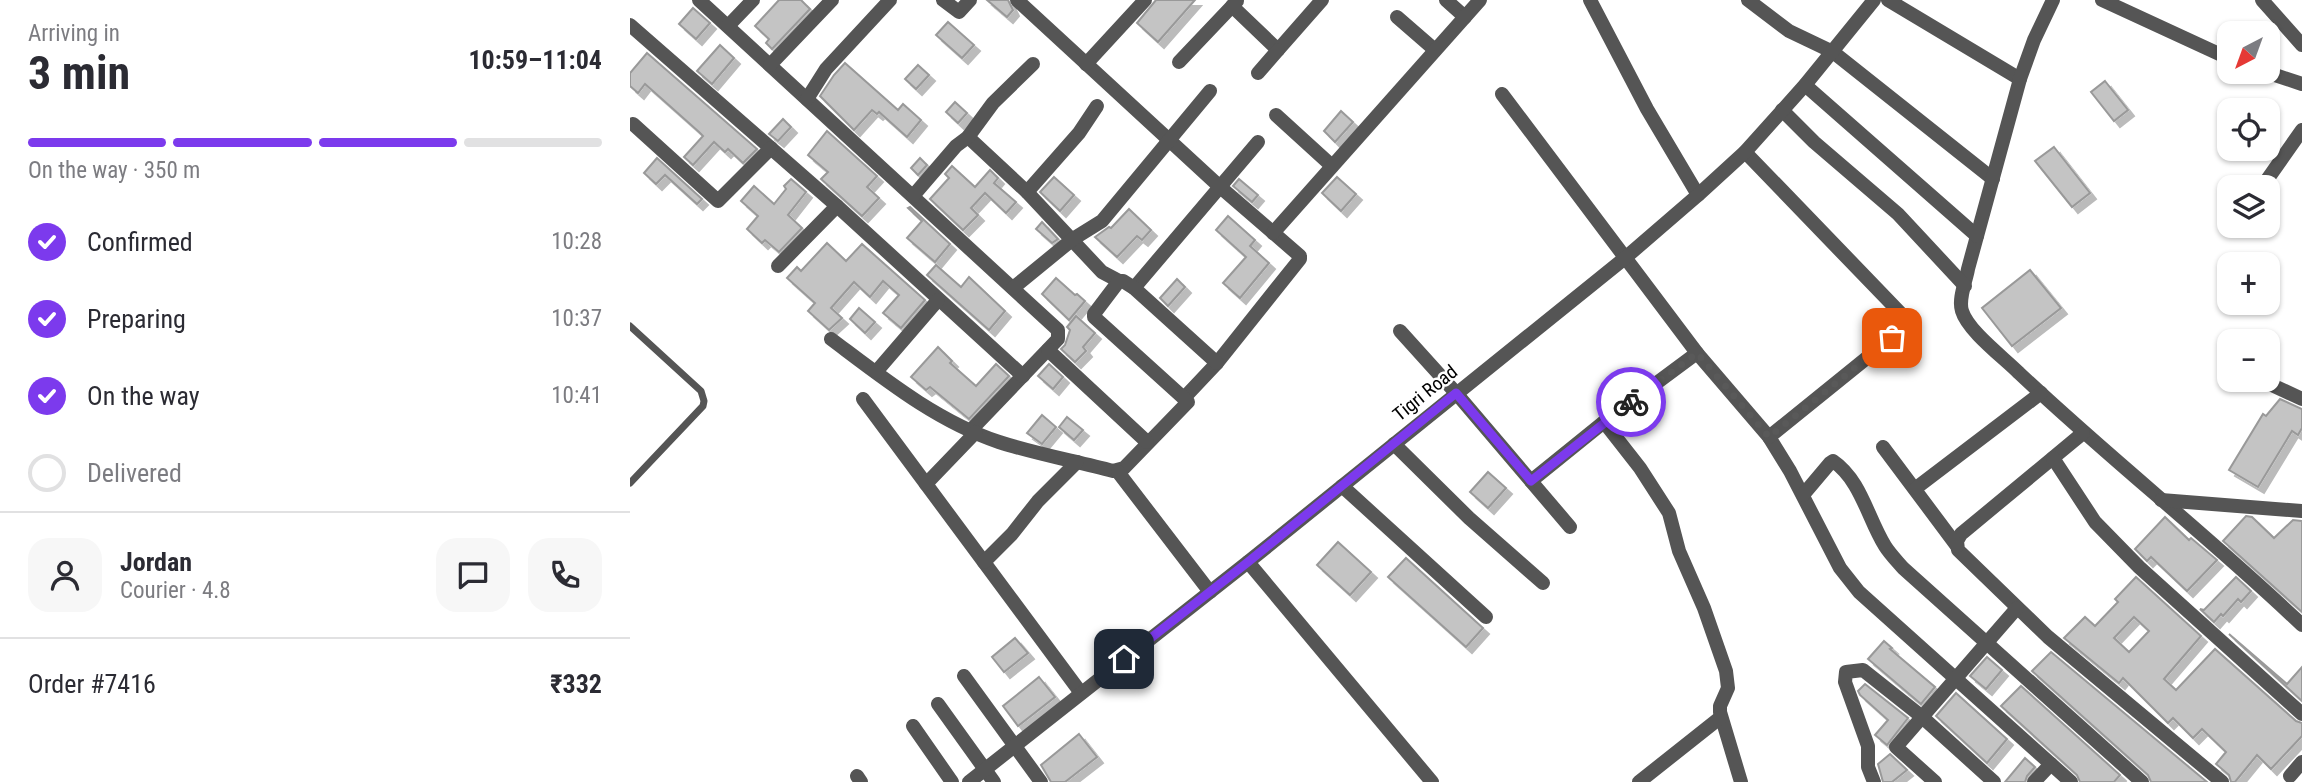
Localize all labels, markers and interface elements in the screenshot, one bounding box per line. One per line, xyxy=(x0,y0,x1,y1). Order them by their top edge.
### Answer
text: Arriving in xyxy=(28,20,120,47)
north arrow xyxy=(2217,21,2280,84)
map controls xyxy=(2217,21,2280,392)
text: 10:59–11:04 xyxy=(468,45,602,75)
text: 3 min xyxy=(28,46,130,100)
button: locate xyxy=(2217,98,2280,161)
text: On the way · 350 m xyxy=(28,157,200,184)
button: layers xyxy=(2217,175,2280,238)
icon: check xyxy=(28,223,66,261)
text: Confirmed xyxy=(87,227,193,257)
text: 10:28 xyxy=(551,228,602,255)
button: + xyxy=(2217,252,2280,315)
icon: check xyxy=(28,300,66,338)
text: Preparing xyxy=(87,304,186,334)
text: 10:37 xyxy=(551,305,602,332)
pin xyxy=(1862,308,1922,368)
icon: bag xyxy=(1873,319,1911,357)
button: − xyxy=(2217,329,2280,392)
street label: Tigri Road xyxy=(1388,360,1462,426)
courier xyxy=(1596,367,1666,437)
icon: check xyxy=(28,377,66,415)
text: On the way xyxy=(87,381,200,411)
text: 10:41 xyxy=(551,382,602,409)
icon: bike xyxy=(1612,383,1650,421)
text: Delivered xyxy=(87,458,182,488)
button: person xyxy=(28,538,102,612)
button: chat xyxy=(436,538,510,612)
button: phone xyxy=(528,538,602,612)
text: Jordan xyxy=(120,547,192,577)
text: Courier · 4.8 xyxy=(120,577,231,604)
pin xyxy=(1094,629,1154,689)
icon: home xyxy=(1105,640,1143,678)
text: Order #7416 xyxy=(28,669,156,699)
text: ₹332 xyxy=(550,669,602,699)

